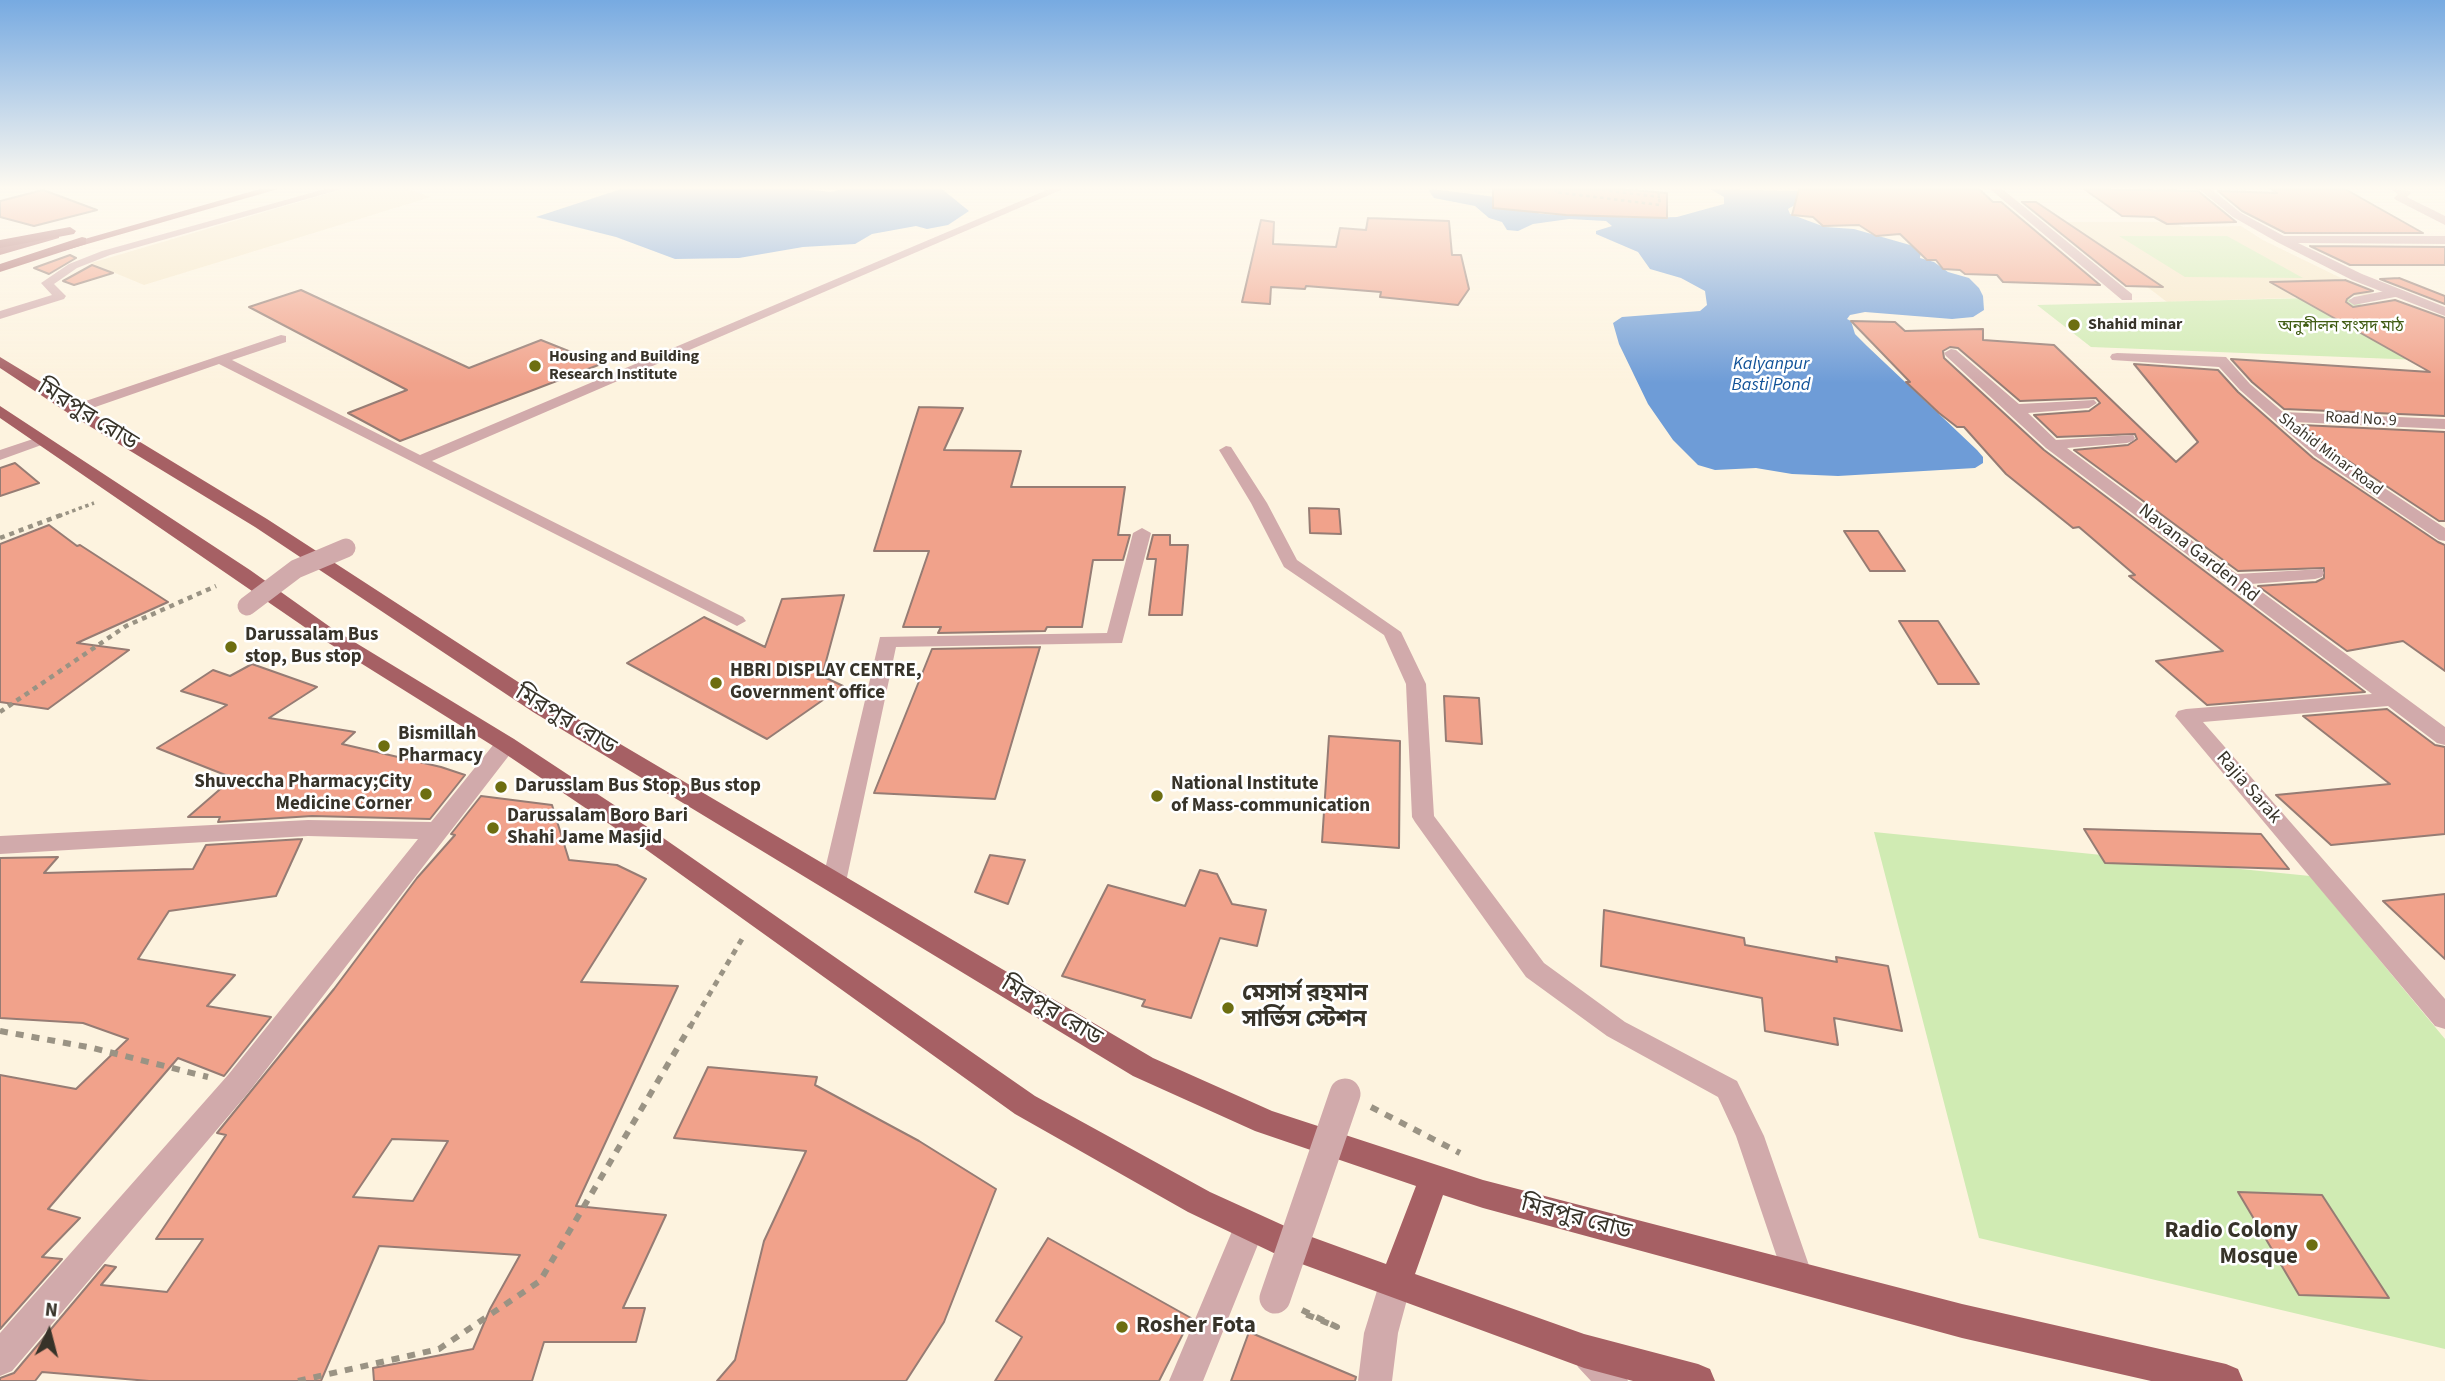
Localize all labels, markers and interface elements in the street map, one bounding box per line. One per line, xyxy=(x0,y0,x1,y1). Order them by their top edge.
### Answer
place label: Shahid minar xyxy=(2088,315,2182,335)
marker: Shahid minar xyxy=(2066,317,2082,333)
park label: অনুশীলন সংসদ মাঠ xyxy=(2278,317,2404,337)
place label: Housing and Building Research Institute xyxy=(549,347,699,385)
water label: Kalyanpur Basti Pond xyxy=(1732,354,1810,396)
marker: Housing and Building Research Institute xyxy=(527,358,543,374)
street label: মিরপুর রোড xyxy=(32,374,142,458)
street label: Road No. 9 xyxy=(2325,409,2397,431)
street label: Shahid Minar Road xyxy=(2274,410,2386,500)
street label: Navana Garden Rd xyxy=(2133,500,2263,608)
place label: Darussalam Bus stop, Bus stop xyxy=(245,625,379,669)
marker: Darussalam Bus stop, Bus stop xyxy=(223,639,239,655)
place label: HBRI DISPLAY CENTRE, Government office xyxy=(730,661,922,705)
marker: HBRI DISPLAY CENTRE, Government office xyxy=(708,675,724,691)
street label: মিরপুর রোড xyxy=(509,680,621,762)
place label: Bismillah Pharmacy xyxy=(398,724,483,768)
marker: Bismillah Pharmacy xyxy=(376,738,392,754)
street label: Rajia Sarak xyxy=(2211,747,2285,829)
place label: Shuveccha Pharmacy;City Medicine Corner xyxy=(194,772,412,816)
place label: National Institute of Mass-communication xyxy=(1171,774,1370,818)
place label: Darusslam Bus Stop, Bus stop xyxy=(515,776,761,798)
marker: Darusslam Bus Stop, Bus stop xyxy=(493,779,509,795)
marker: Shuveccha Pharmacy;City Medicine Corner xyxy=(418,786,434,802)
marker: National Institute of Mass-communication xyxy=(1149,788,1165,804)
place label: Darussalam Boro Bari Shahi Jame Masjid xyxy=(507,806,688,850)
marker: Darussalam Boro Bari Shahi Jame Masjid xyxy=(485,820,501,836)
street label: মিরপুর রোড xyxy=(995,971,1107,1053)
place label: মেসার্স রহমান সার্ভিস স্টেশন xyxy=(1242,981,1368,1035)
marker: মেসার্স রহমান সার্ভিস স্টেশন xyxy=(1220,1000,1236,1016)
street label: মিরপুর রোড xyxy=(1518,1191,1634,1247)
place label: Radio Colony Mosque xyxy=(2164,1218,2298,1272)
marker: Radio Colony Mosque xyxy=(2304,1237,2320,1253)
north arrow xyxy=(14,1297,84,1367)
text: N xyxy=(44,1297,59,1325)
place label: Rosher Fota xyxy=(1136,1313,1256,1341)
marker: Rosher Fota xyxy=(1114,1319,1130,1335)

